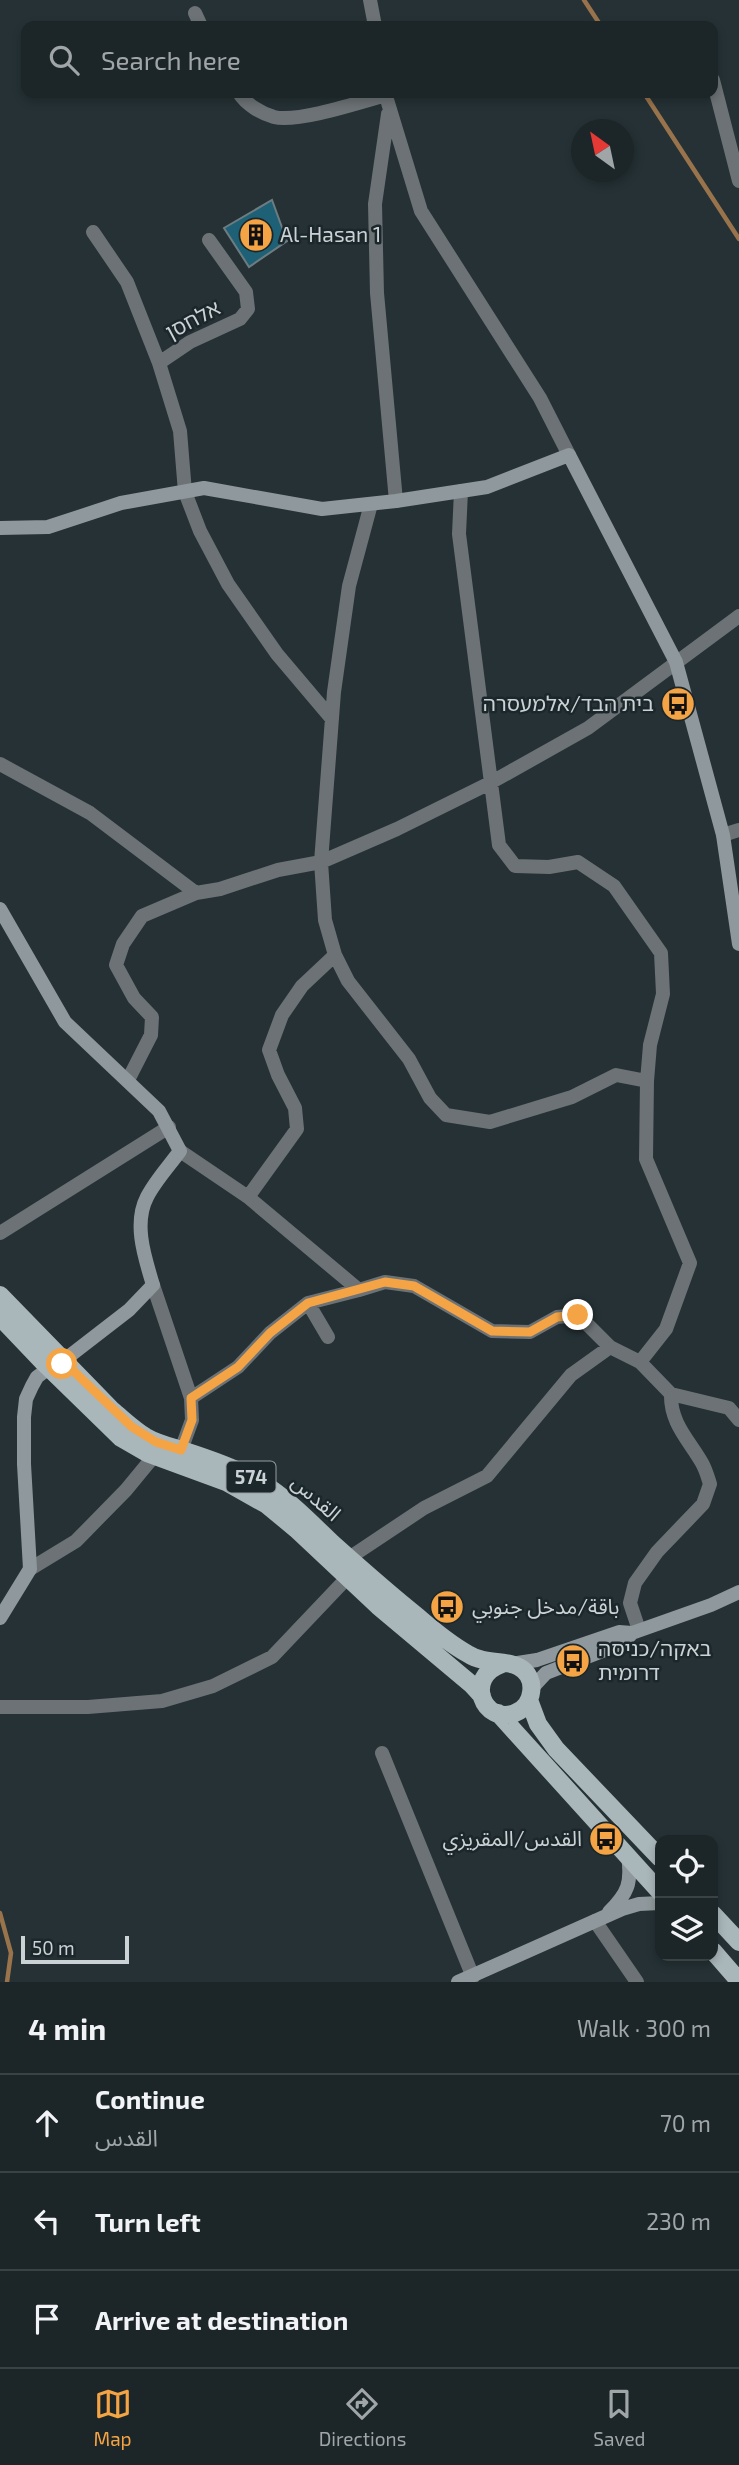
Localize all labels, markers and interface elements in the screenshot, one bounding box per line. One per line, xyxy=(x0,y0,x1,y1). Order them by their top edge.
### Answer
search box xyxy=(21,21,718,98)
icon: search xyxy=(45,41,83,79)
text: Search here xyxy=(101,44,241,75)
north arrow xyxy=(571,119,634,182)
building icon: Al-Hasan 1 xyxy=(237,216,275,254)
place label: Al-Hasan 1 xyxy=(280,221,381,246)
street label: אלחסן xyxy=(161,294,224,343)
bus stop icon: בית הבד/אלמעסרה xyxy=(659,685,697,723)
place label: בית הבד/אלמעסרה xyxy=(483,690,654,715)
route end xyxy=(562,1299,593,1330)
route start xyxy=(46,1348,77,1379)
road number: 574 xyxy=(226,1462,276,1492)
street label: القدس xyxy=(287,1468,347,1526)
bus stop icon: باقة/مدخل جنوبي xyxy=(428,1588,466,1626)
place label: باقة/مدخل جنوبي xyxy=(472,1593,619,1623)
place label: באקה/כניסה דרומית xyxy=(598,1635,711,1684)
bus stop icon: באקה/כניסה דרומית xyxy=(554,1642,592,1680)
bus stop icon: القدس/المقريزي xyxy=(587,1820,625,1858)
place label: القدس/المقريزي xyxy=(442,1825,582,1855)
map controls xyxy=(655,1835,718,1961)
button: locate xyxy=(655,1835,718,1898)
button: layers xyxy=(655,1898,718,1961)
scale bar xyxy=(21,1933,130,1965)
text: 50 m xyxy=(32,1936,75,1959)
text: 4 min xyxy=(28,2010,106,2046)
text: Walk · 300 m xyxy=(577,2014,711,2042)
text: Continue xyxy=(95,2083,205,2114)
icon: ahead xyxy=(28,2104,66,2142)
text: 70 m xyxy=(660,2109,711,2137)
text: القدس xyxy=(95,2123,158,2151)
icon: left xyxy=(28,2202,66,2240)
text: Turn left xyxy=(95,2206,201,2237)
text: 230 m xyxy=(646,2207,711,2235)
icon: arrive xyxy=(28,2300,66,2338)
text: Arrive at destination xyxy=(95,2304,348,2335)
tab: Map xyxy=(94,2385,132,2450)
tab: Directions xyxy=(319,2385,406,2450)
tab: Saved xyxy=(593,2385,645,2450)

